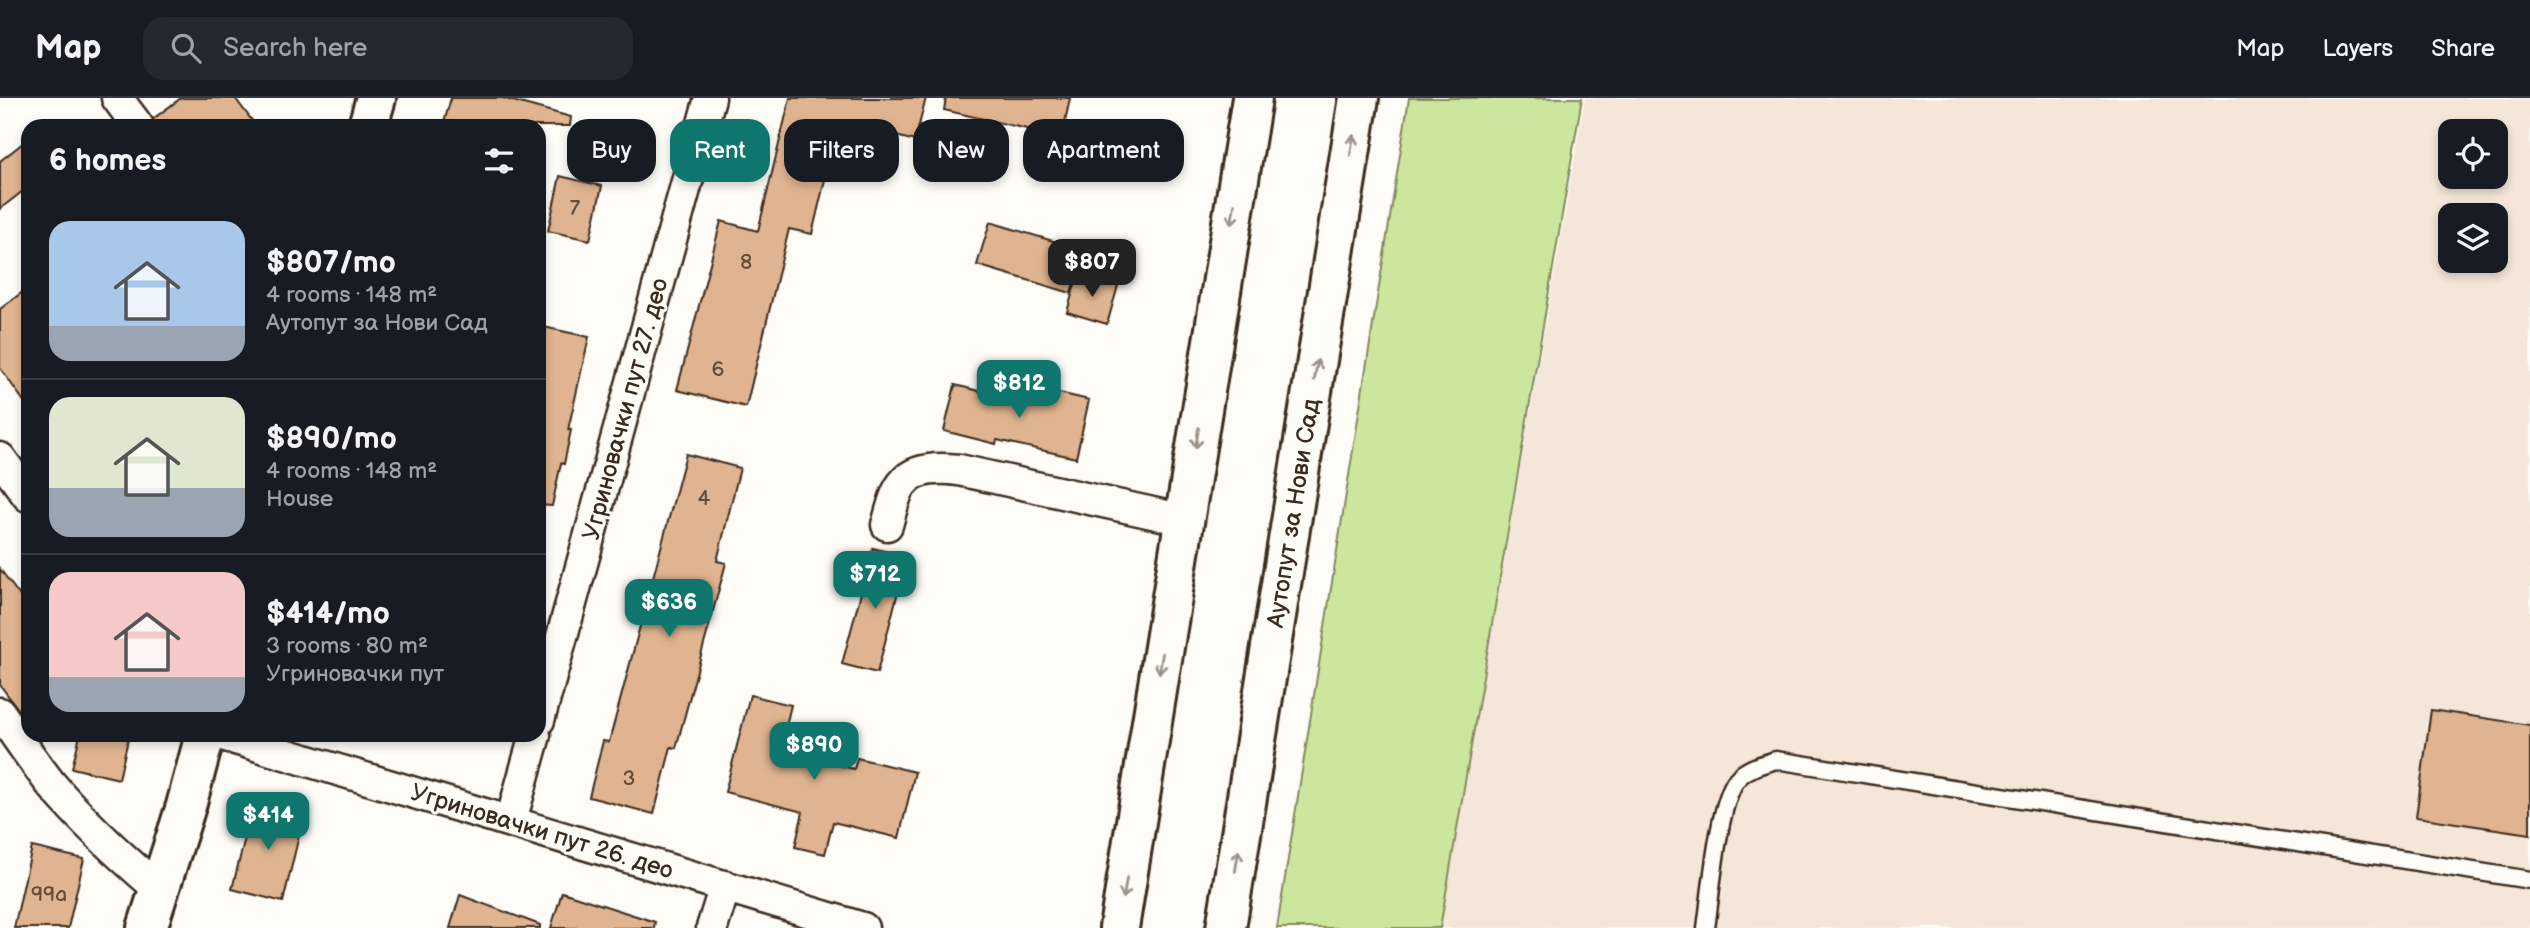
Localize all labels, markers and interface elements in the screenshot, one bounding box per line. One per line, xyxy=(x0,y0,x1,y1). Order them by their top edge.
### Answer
search box xyxy=(143,17,633,80)
text: Map xyxy=(35,28,101,68)
icon: search xyxy=(167,29,205,67)
text: Search here xyxy=(223,33,367,64)
text: Map xyxy=(2236,34,2284,63)
text: Layers xyxy=(2322,34,2393,63)
text: Share xyxy=(2431,34,2495,63)
chip: Buy xyxy=(567,119,656,182)
chip: Rent xyxy=(670,119,770,182)
chip: Filters xyxy=(784,119,899,182)
chip: New xyxy=(913,119,1009,182)
chip: Apartment xyxy=(1023,119,1184,182)
map controls xyxy=(2438,119,2508,273)
button: locate xyxy=(2438,119,2508,189)
one-way arrow xyxy=(1346,134,1359,157)
icon: filters xyxy=(480,142,518,180)
text: 6 homes xyxy=(49,143,166,179)
house number: 7 xyxy=(570,196,581,221)
one-way arrow xyxy=(1226,202,1239,225)
button: layers xyxy=(2438,203,2508,273)
pin: $807 xyxy=(1051,240,1133,299)
text: $807/mo xyxy=(266,245,396,281)
text: $807 xyxy=(1064,248,1120,276)
icon: home xyxy=(105,249,189,333)
house number: 8 xyxy=(740,250,752,275)
street label: Угриновачки пут 27. део xyxy=(577,275,674,543)
text: 4 rooms · 148 m² xyxy=(266,281,437,309)
text: Аутопут за Нови Сад xyxy=(266,309,488,337)
house number: 6 xyxy=(712,357,725,382)
one-way arrow xyxy=(1310,359,1323,382)
pin: $812 xyxy=(978,360,1060,420)
text: $812 xyxy=(993,369,1045,397)
street label: Аутопут за Нови Сад xyxy=(1261,396,1326,631)
text: $890/mo xyxy=(266,421,397,457)
icon: home xyxy=(105,425,189,509)
one-way arrow xyxy=(1190,426,1203,449)
text: 4 rooms · 148 m² xyxy=(266,457,437,485)
text: House xyxy=(266,485,333,513)
house number: 4 xyxy=(698,486,711,511)
pin: $712 xyxy=(834,552,916,611)
text: $712 xyxy=(849,560,901,588)
pin: $636 xyxy=(628,580,710,639)
text: $636 xyxy=(641,588,697,616)
text: $414/mo xyxy=(266,596,390,632)
icon: home xyxy=(105,600,189,684)
text: 3 rooms · 80 m² xyxy=(266,632,428,660)
one-way arrow xyxy=(1154,651,1167,674)
text: Угриновачки пут xyxy=(266,660,444,688)
pin: $890 xyxy=(773,722,855,782)
text: $890 xyxy=(786,731,842,759)
house number: 3 xyxy=(623,766,635,791)
street label: Угриновачки пут 26. део xyxy=(407,778,677,885)
pin: $414 xyxy=(227,792,309,852)
text: $414 xyxy=(242,801,294,829)
one-way arrow xyxy=(1231,850,1244,873)
one-way arrow xyxy=(1118,876,1131,899)
house number: 99a xyxy=(31,882,67,907)

